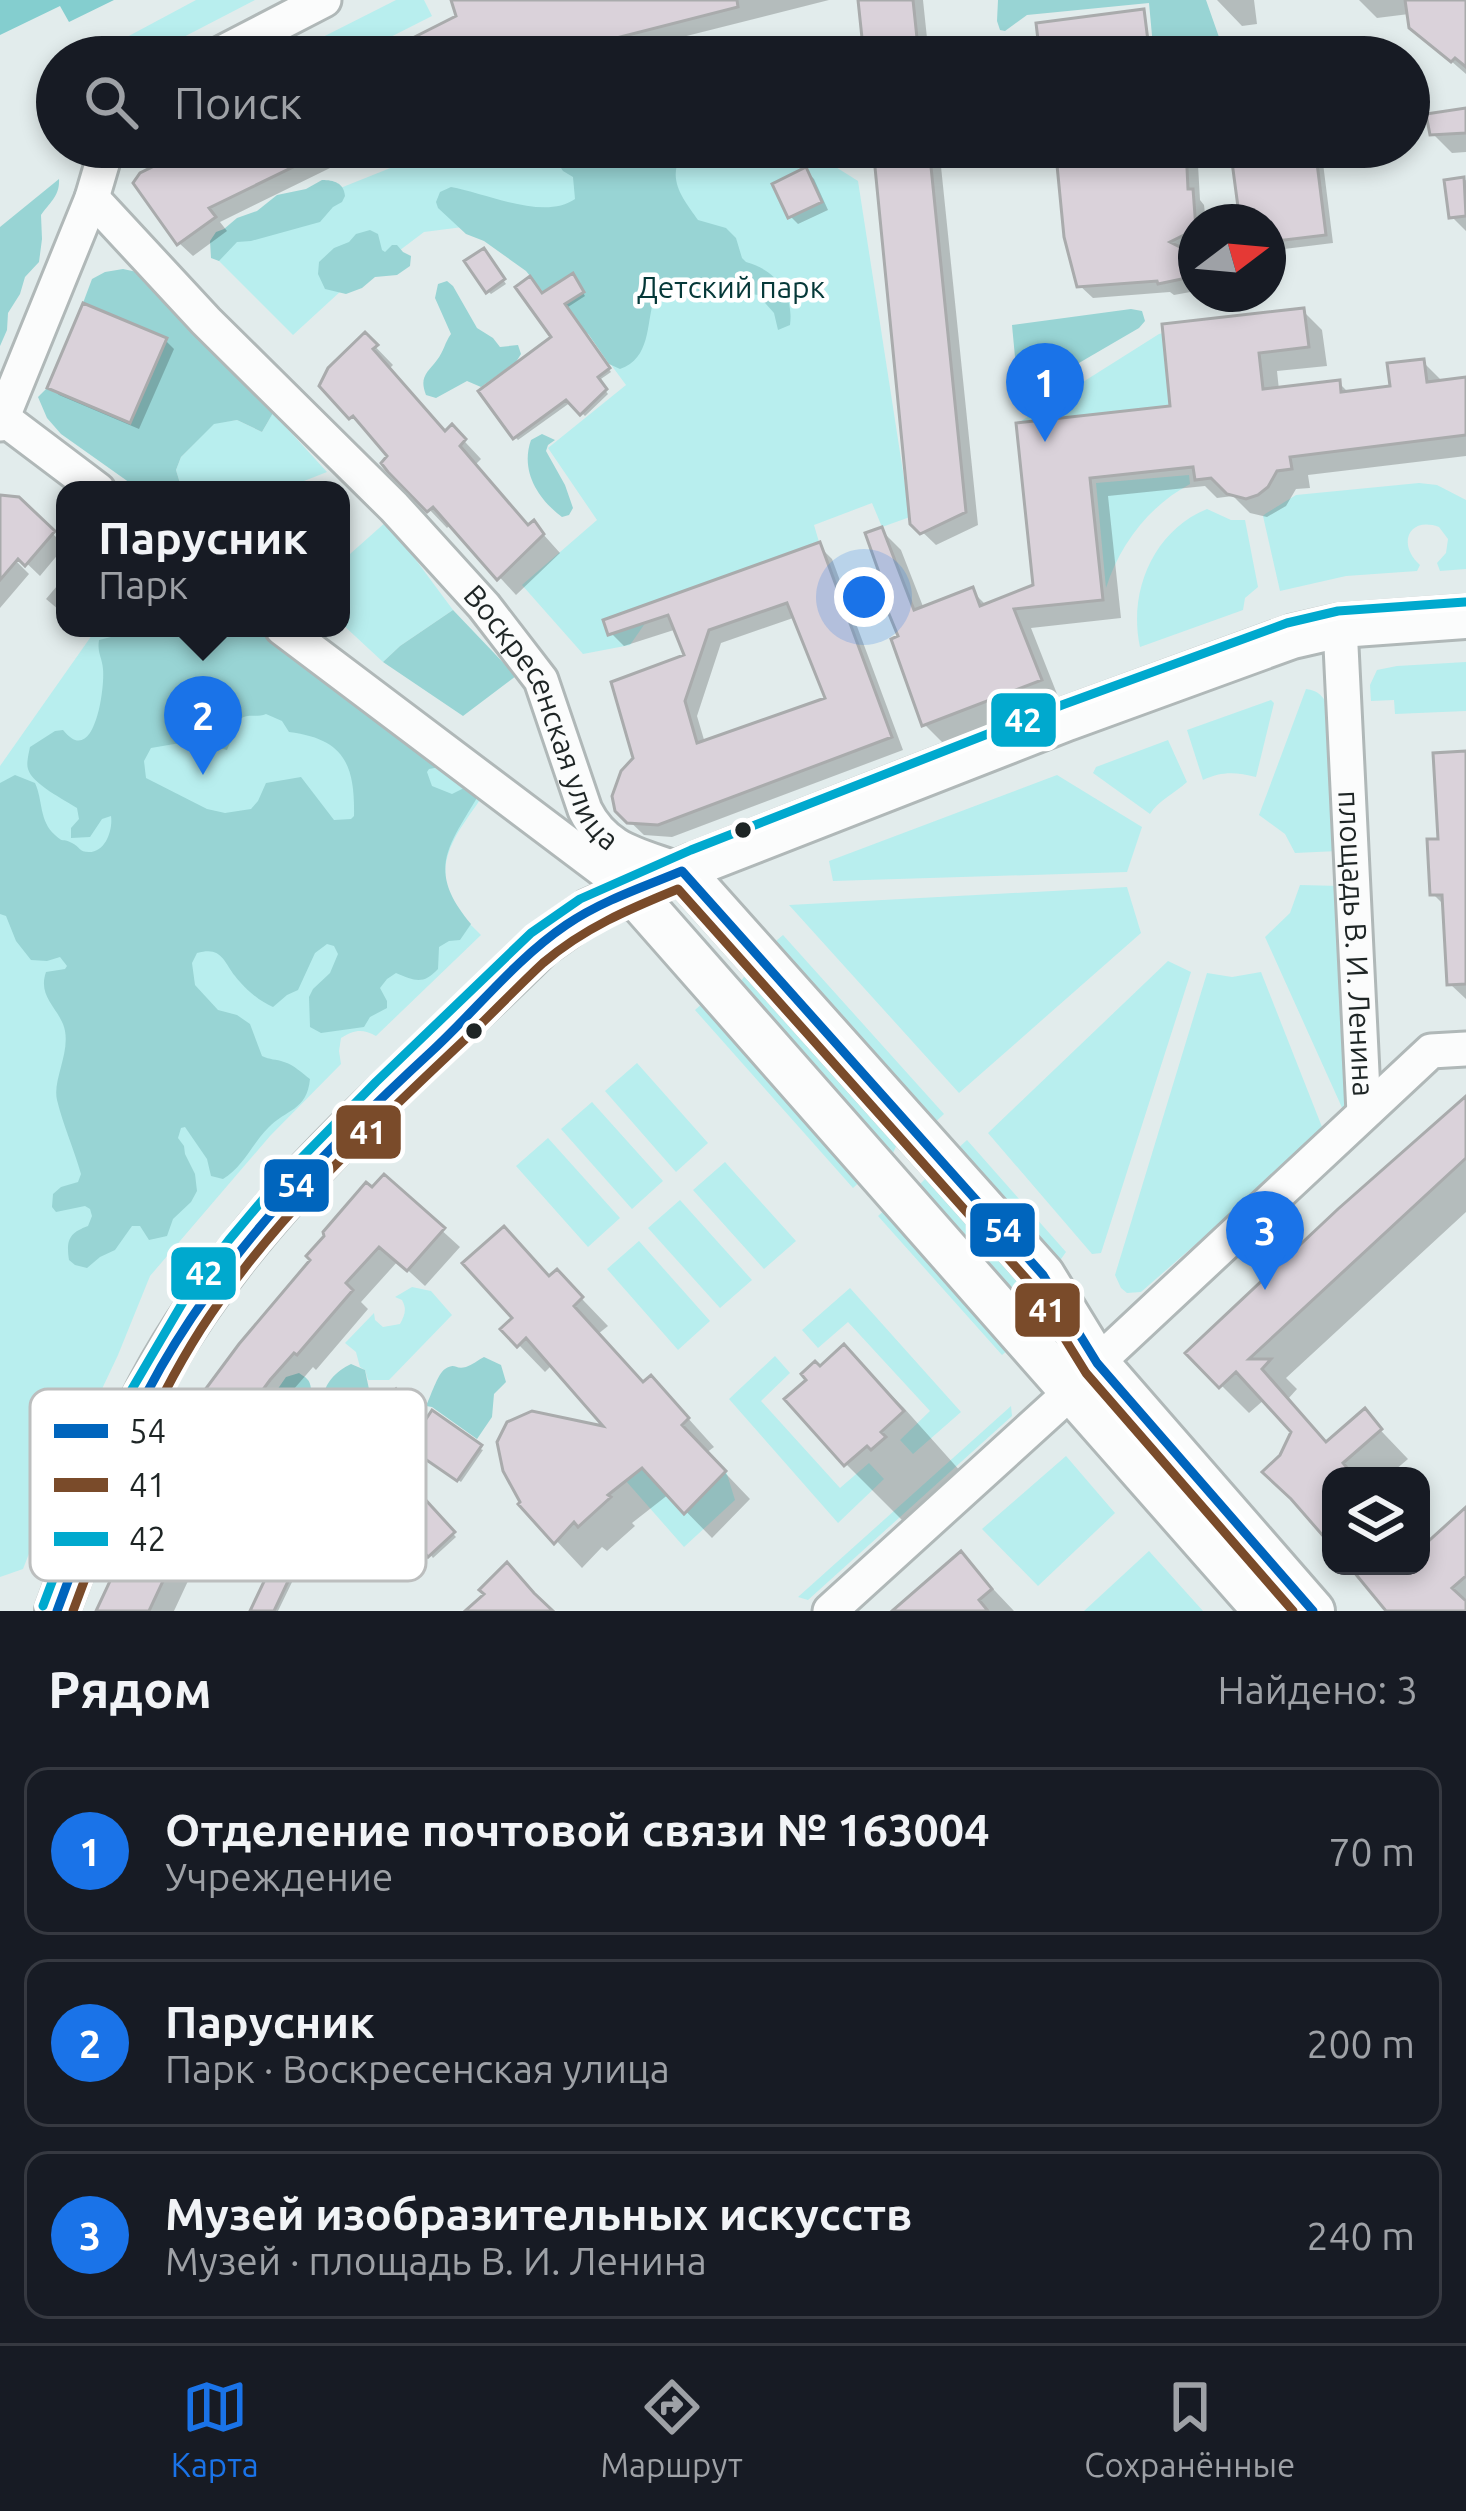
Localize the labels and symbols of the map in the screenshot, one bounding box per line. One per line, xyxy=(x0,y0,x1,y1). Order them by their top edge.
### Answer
north arrow xyxy=(1178,204,1286,312)
park label: Детский парк xyxy=(637,270,825,304)
pin: 1 xyxy=(1006,343,1084,442)
your location xyxy=(834,567,894,627)
street label: Воскресенская улица xyxy=(457,578,626,857)
pin: 2 xyxy=(164,676,242,775)
line badge: 42 xyxy=(989,691,1058,749)
text: 42 xyxy=(1004,701,1042,738)
street label: площадь В. И. Ленина xyxy=(1332,790,1381,1097)
unlabelled marker xyxy=(732,819,754,841)
unlabelled marker xyxy=(463,1020,485,1042)
line badge: 41 xyxy=(334,1103,403,1161)
text: 41 xyxy=(349,1113,387,1150)
line badge: 54 xyxy=(262,1157,331,1214)
text: 54 xyxy=(277,1166,315,1203)
pin: 3 xyxy=(1226,1191,1304,1290)
line badge: 54 xyxy=(968,1201,1037,1259)
text: 54 xyxy=(984,1211,1022,1248)
line badge: 42 xyxy=(169,1245,238,1302)
text: 42 xyxy=(185,1254,223,1291)
line badge: 41 xyxy=(1013,1281,1082,1339)
text: 41 xyxy=(1028,1291,1066,1328)
legend xyxy=(30,1389,426,1581)
text: 54 xyxy=(129,1412,166,1449)
text: 41 xyxy=(129,1466,166,1503)
text: 42 xyxy=(129,1520,166,1557)

